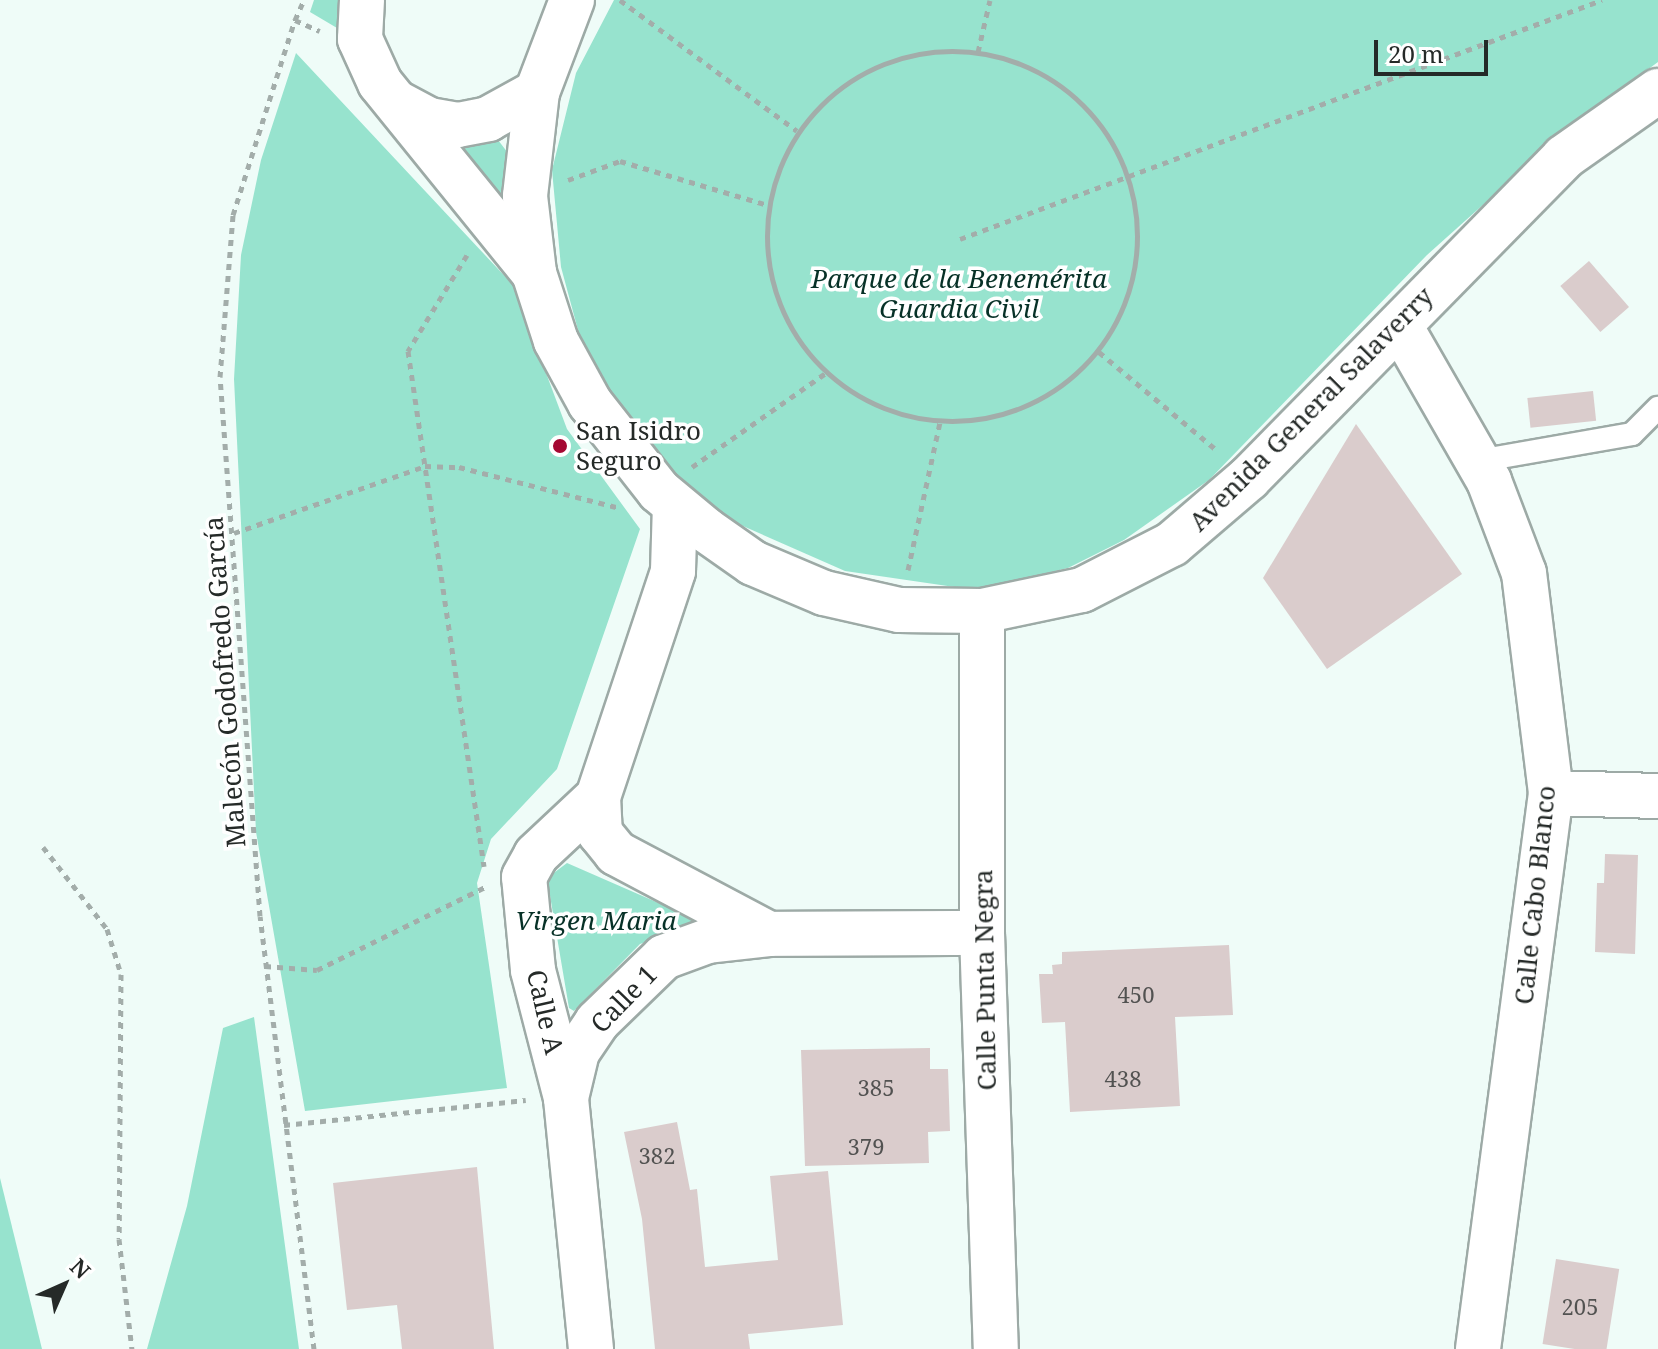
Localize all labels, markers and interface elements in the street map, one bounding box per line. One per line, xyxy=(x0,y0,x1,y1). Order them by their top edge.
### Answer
scale bar xyxy=(1378,24,1492,74)
text: 20 m xyxy=(1388,37,1444,70)
park label: Parque de la Benemérita Guardia Civil xyxy=(811,263,1107,324)
street label: Avenida General Salaverry xyxy=(1183,281,1439,537)
place label: San Isidro Seguro xyxy=(576,415,701,476)
marker: San Isidro Seguro xyxy=(551,437,569,455)
street label: Malecón Godofredo García xyxy=(198,516,252,848)
street label: Calle Cabo Blanco xyxy=(1508,784,1562,1006)
street label: Calle Punta Negra xyxy=(967,869,1003,1091)
park label: Virgen Maria xyxy=(515,905,677,937)
street label: Calle 1 xyxy=(584,959,664,1039)
street label: Calle A xyxy=(520,967,570,1057)
house number: 450 xyxy=(1118,982,1154,1008)
house number: 438 xyxy=(1105,1066,1141,1092)
house number: 385 xyxy=(858,1075,894,1101)
house number: 379 xyxy=(848,1134,884,1160)
house number: 382 xyxy=(639,1143,675,1169)
north arrow xyxy=(24,1245,104,1325)
text: N xyxy=(64,1251,98,1285)
house number: 205 xyxy=(1562,1294,1598,1320)

